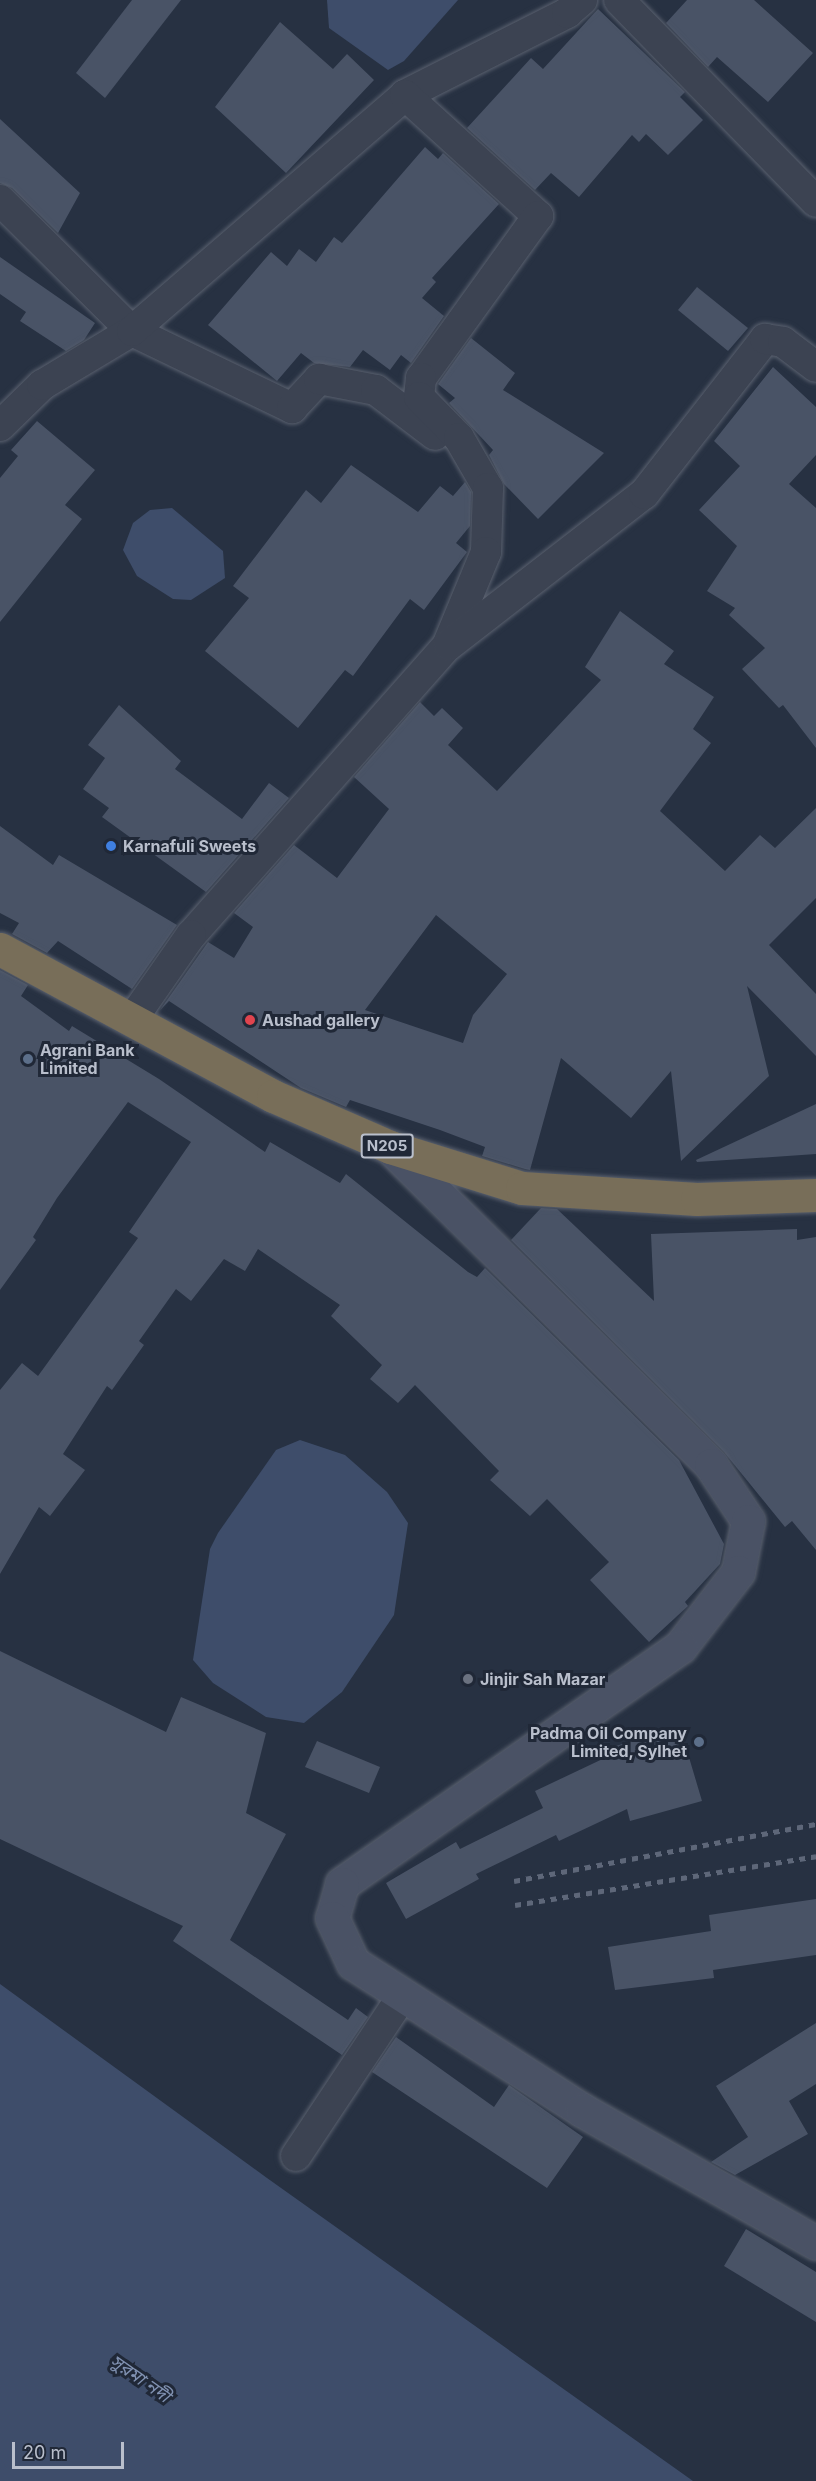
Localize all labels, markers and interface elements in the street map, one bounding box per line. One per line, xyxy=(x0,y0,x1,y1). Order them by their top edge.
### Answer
place label: Karnafuli Sweets xyxy=(123,836,256,856)
marker: Karnafuli Sweets xyxy=(104,839,118,853)
place label: Aushad gallery xyxy=(262,1010,380,1030)
marker: Aushad gallery xyxy=(243,1013,257,1027)
place label: Agrani Bank Limited xyxy=(40,1040,134,1078)
marker: Agrani Bank Limited xyxy=(21,1052,35,1066)
road number: N205 xyxy=(360,1134,414,1158)
place label: Jinjir Sah Mazar xyxy=(480,1669,605,1689)
marker: Jinjir Sah Mazar xyxy=(461,1672,475,1686)
place label: Padma Oil Company Limited, Sylhet xyxy=(530,1723,687,1761)
marker: Padma Oil Company Limited, Sylhet xyxy=(692,1735,706,1749)
water label: সুরমা নদী xyxy=(106,2351,174,2407)
scale bar xyxy=(15,2430,128,2468)
text: 20 m xyxy=(23,2442,66,2463)

